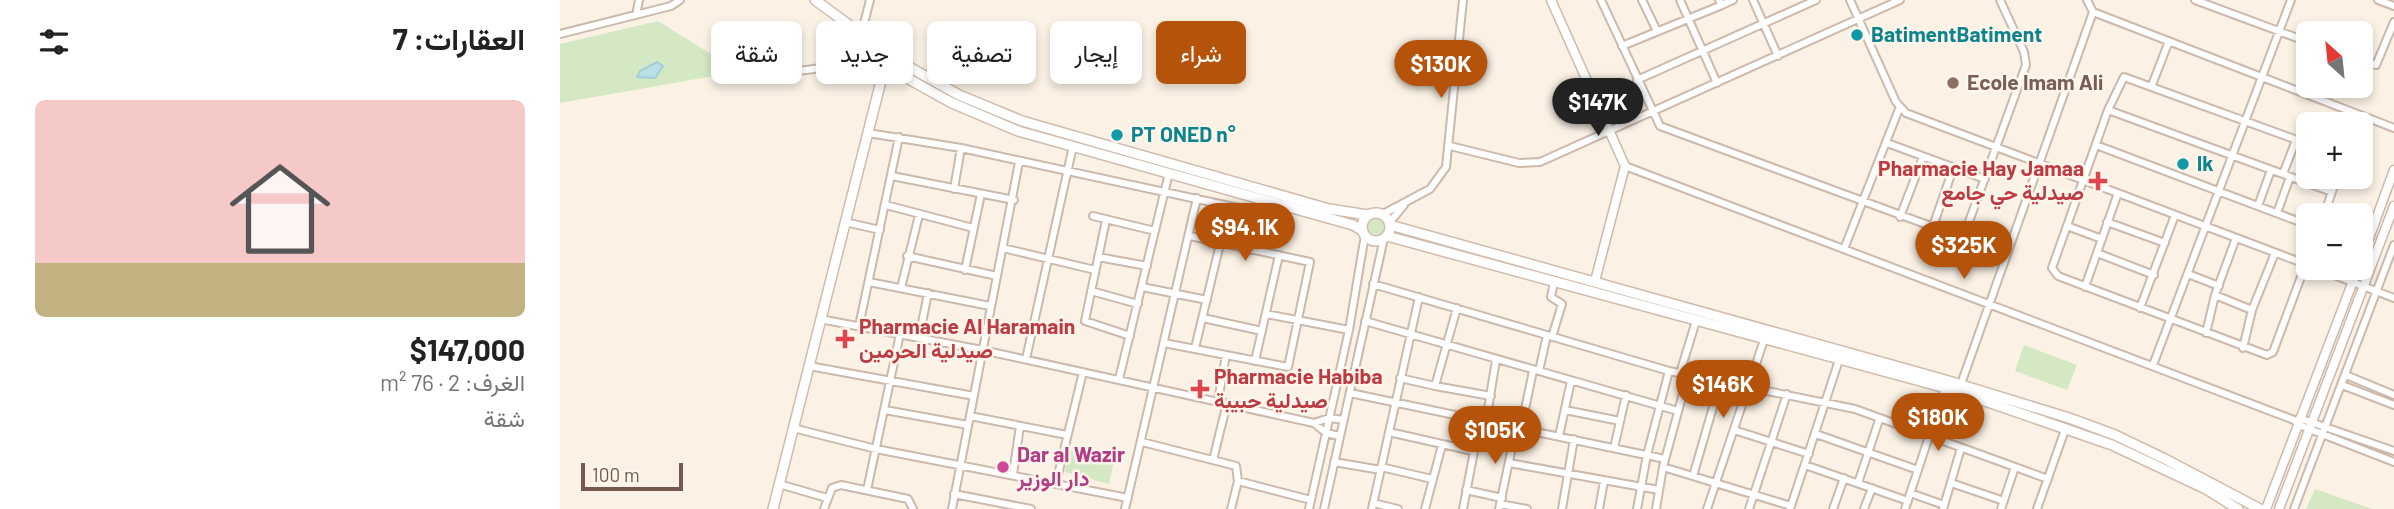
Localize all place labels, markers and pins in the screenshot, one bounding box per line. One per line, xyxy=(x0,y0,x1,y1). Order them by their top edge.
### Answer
place label: BatimentBatiment xyxy=(1871,21,2042,46)
marker: BatimentBatiment xyxy=(1849,27,1865,43)
pin: $130K xyxy=(1392,41,1490,100)
place label: Ecole Imam Ali xyxy=(1967,69,2103,94)
marker: Ecole Imam Ali xyxy=(1945,75,1961,91)
pin: $147K xyxy=(1549,78,1647,138)
place label: PT ONED n° xyxy=(1131,121,1236,146)
marker: PT ONED n° xyxy=(1109,127,1125,143)
place label: lk xyxy=(2197,150,2213,175)
place label: Pharmacie Hay Jamaa صيدلية حي جامع xyxy=(1878,155,2084,210)
marker: lk xyxy=(2175,156,2191,172)
marker: Pharmacie Hay Jamaa صيدلية حي جامع xyxy=(2090,173,2106,189)
pin: $94.1K xyxy=(1188,204,1302,263)
pin: $325K xyxy=(1915,222,2013,281)
place label: Pharmacie Al Haramain صيدلية الحرمين xyxy=(859,313,1075,364)
marker: Pharmacie Al Haramain صيدلية الحرمين xyxy=(837,331,853,347)
pin: $146K xyxy=(1674,360,1772,420)
place label: Pharmacie Habiba صيدلية حبيبة xyxy=(1214,363,1383,413)
marker: Pharmacie Habiba صيدلية حبيبة xyxy=(1192,381,1208,397)
pin: $180K xyxy=(1889,393,1987,453)
pin: $105K xyxy=(1446,406,1544,466)
place label: Dar al Wazir دار الوزير xyxy=(1016,441,1125,492)
marker: Dar al Wazir دار الوزير xyxy=(995,459,1011,475)

